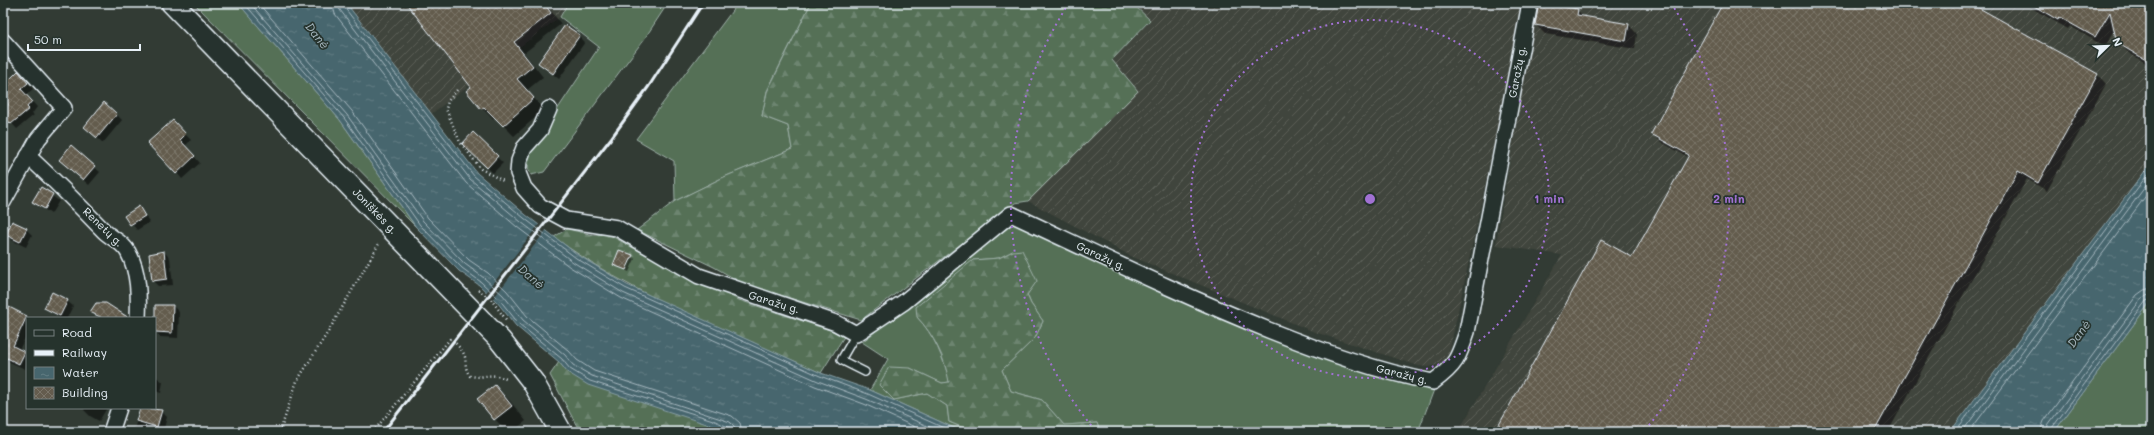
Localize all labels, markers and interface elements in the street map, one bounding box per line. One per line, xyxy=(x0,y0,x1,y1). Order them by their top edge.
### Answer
water label: Danė xyxy=(302,19,333,52)
scale bar xyxy=(28,26,140,52)
north arrow xyxy=(2088,26,2128,66)
text: 50 m xyxy=(34,31,62,47)
text: N xyxy=(2109,35,2126,49)
street label: Garažų g. xyxy=(1504,45,1529,99)
street label: Joniškės g. xyxy=(350,184,401,237)
text: 1 min xyxy=(1534,190,1564,206)
text: 2 min xyxy=(1713,190,1745,206)
centre of rings xyxy=(1363,192,1377,206)
street label: Renetų g. xyxy=(80,204,127,250)
street label: Garažų g. xyxy=(1074,238,1128,273)
water label: Danė xyxy=(515,260,548,292)
street label: Garažų g. xyxy=(747,287,802,316)
legend xyxy=(26,317,156,409)
water label: Danė xyxy=(2063,317,2093,350)
text: Road xyxy=(62,324,92,340)
text: Railway xyxy=(62,344,107,360)
street label: Garažų g. xyxy=(1375,360,1429,387)
text: Water xyxy=(62,364,99,380)
text: Building xyxy=(62,384,108,400)

